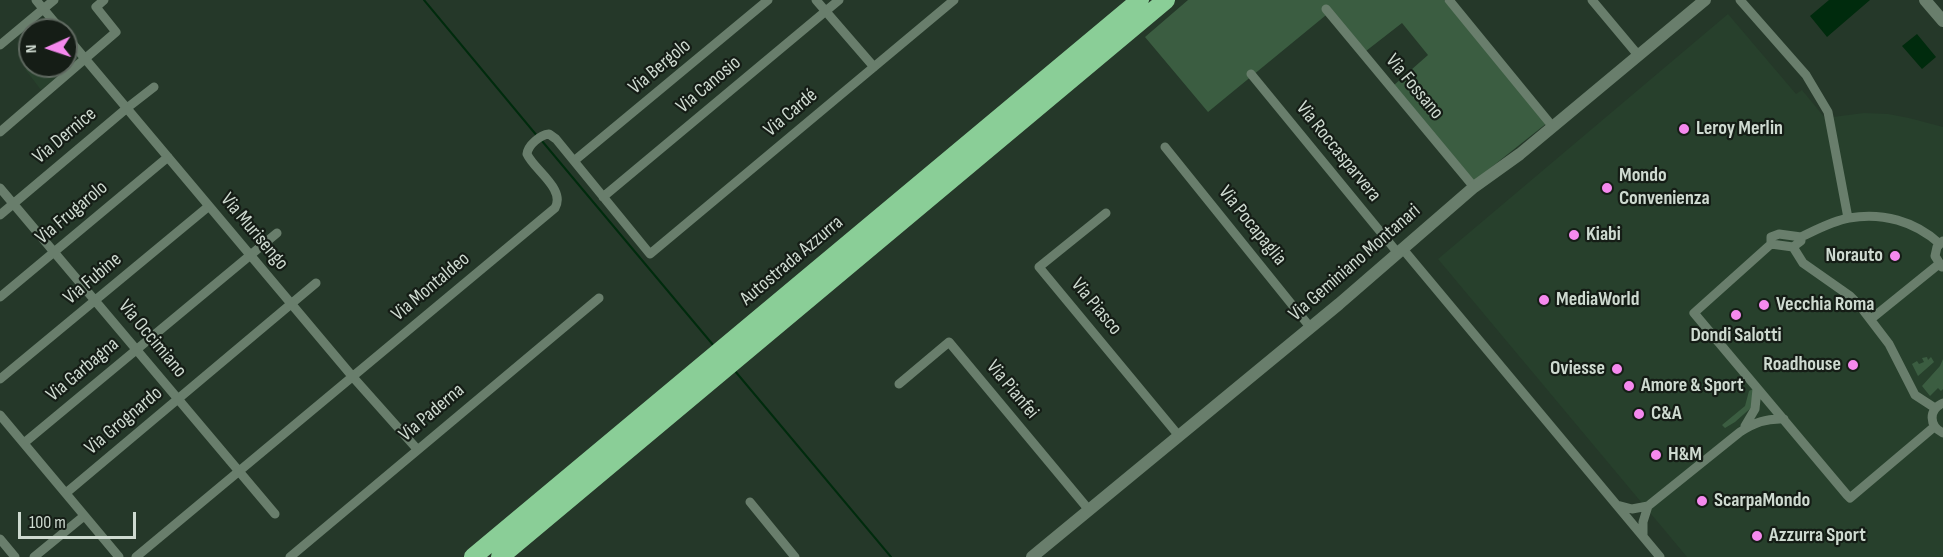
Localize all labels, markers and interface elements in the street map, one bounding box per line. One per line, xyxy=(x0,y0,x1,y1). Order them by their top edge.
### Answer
north arrow xyxy=(18,18,78,78)
street label: Via Bergolo xyxy=(624,34,696,100)
text: N xyxy=(22,44,41,54)
street label: Via Fossano xyxy=(1380,49,1448,125)
street label: Via Canosio xyxy=(672,51,746,119)
street label: Via Cardé xyxy=(759,84,823,142)
street label: Via Roccasparvera xyxy=(1290,97,1386,207)
street label: Via Dernice xyxy=(28,103,102,169)
place label: Leroy Merlin xyxy=(1696,117,1783,141)
marker: Leroy Merlin xyxy=(1677,122,1691,136)
place label: Mondo Convenienza xyxy=(1619,164,1710,211)
street label: Via Frugarolo xyxy=(31,176,113,250)
street label: Via Pocapaglia xyxy=(1213,181,1291,271)
marker: Mondo Convenienza xyxy=(1600,181,1614,195)
street label: Via Murisengo xyxy=(215,189,293,275)
street label: Via Geminiano Montanari xyxy=(1284,199,1426,327)
street label: Autostrada Azzurra xyxy=(736,211,848,311)
place label: Kiabi xyxy=(1586,223,1621,247)
marker: Kiabi xyxy=(1567,228,1581,242)
place label: Norauto xyxy=(1826,244,1883,268)
street label: Via Montaldeo xyxy=(387,247,475,327)
street label: Via Fubine xyxy=(59,248,127,310)
marker: Norauto xyxy=(1888,249,1902,263)
street label: Via Piasco xyxy=(1065,274,1127,340)
place label: MediaWorld xyxy=(1556,288,1639,312)
marker: MediaWorld xyxy=(1537,293,1551,307)
place label: Vecchia Roma xyxy=(1776,293,1874,317)
street label: Via Occimiano xyxy=(113,295,191,383)
marker: Vecchia Roma xyxy=(1757,298,1771,312)
marker: Dondi Salotti xyxy=(1729,308,1743,322)
place label: Dondi Salotti xyxy=(1690,324,1782,348)
street label: Via Garbagna xyxy=(42,333,124,407)
place label: Roadhouse xyxy=(1763,353,1841,377)
street label: Via Pianfei xyxy=(981,356,1043,424)
place label: Oviesse xyxy=(1550,357,1605,381)
marker: Roadhouse xyxy=(1846,358,1860,372)
marker: Oviesse xyxy=(1610,362,1624,376)
place label: Amore & Sport xyxy=(1641,374,1744,398)
street label: Via Paderna xyxy=(394,379,470,447)
marker: Amore & Sport xyxy=(1622,379,1636,393)
street label: Via Grognardo xyxy=(80,382,168,460)
place label: C&A xyxy=(1651,402,1681,426)
marker: C&A xyxy=(1632,407,1646,421)
place label: H&M xyxy=(1668,443,1702,467)
marker: H&M xyxy=(1649,448,1663,462)
place label: ScarpaMondo xyxy=(1714,489,1810,513)
marker: ScarpaMondo xyxy=(1695,494,1709,508)
scale bar xyxy=(21,500,140,538)
text: 100 m xyxy=(29,512,66,533)
place label: Azzurra Sport xyxy=(1769,524,1866,548)
marker: Azzurra Sport xyxy=(1750,529,1764,543)

